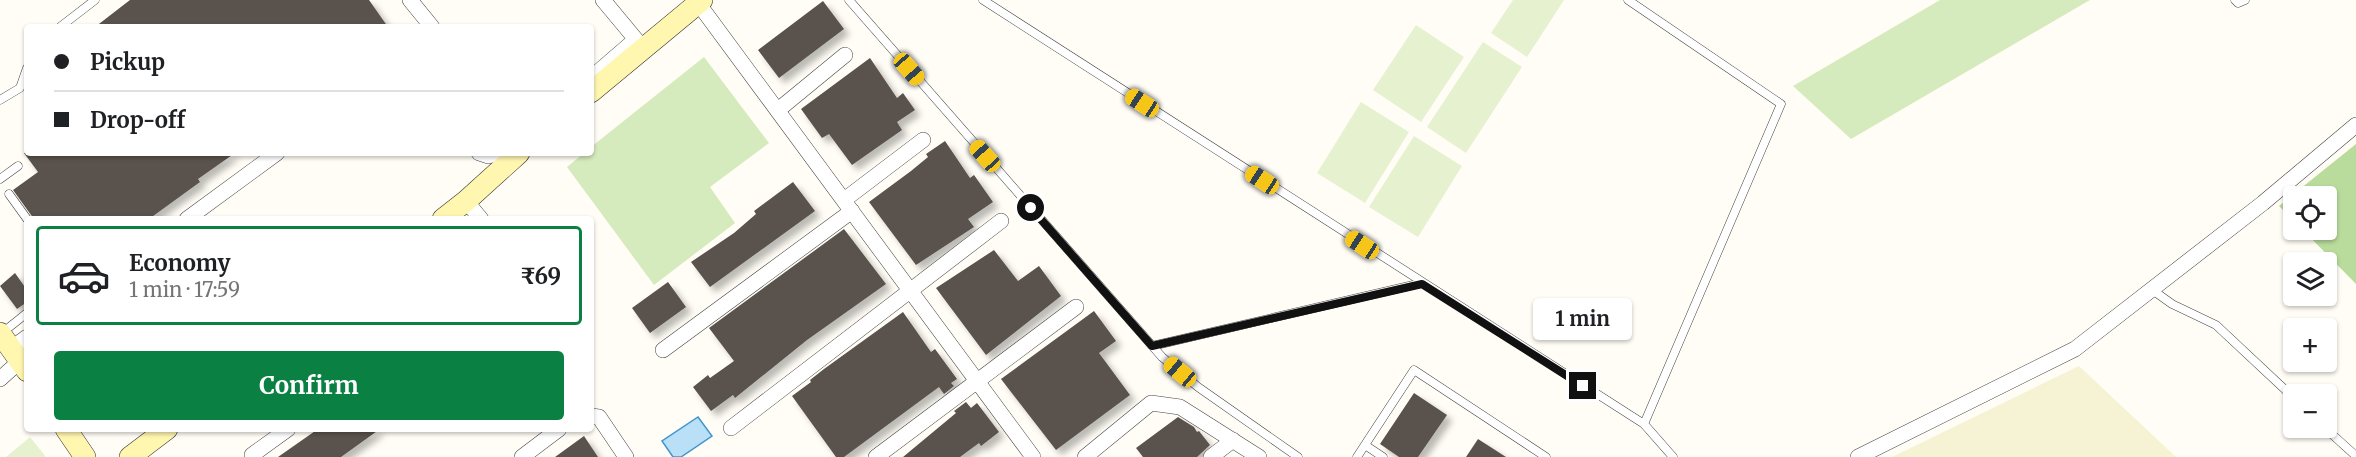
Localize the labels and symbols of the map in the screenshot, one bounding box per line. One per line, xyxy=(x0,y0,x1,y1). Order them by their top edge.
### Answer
car xyxy=(890,50,928,88)
car xyxy=(1122,86,1162,120)
car xyxy=(966,137,1004,175)
car xyxy=(1242,163,1282,197)
route start xyxy=(1017,194,1044,221)
car xyxy=(1342,228,1382,262)
callout: 1 min xyxy=(1534,299,1632,341)
car xyxy=(1160,354,1200,390)
route end xyxy=(1569,372,1596,399)

